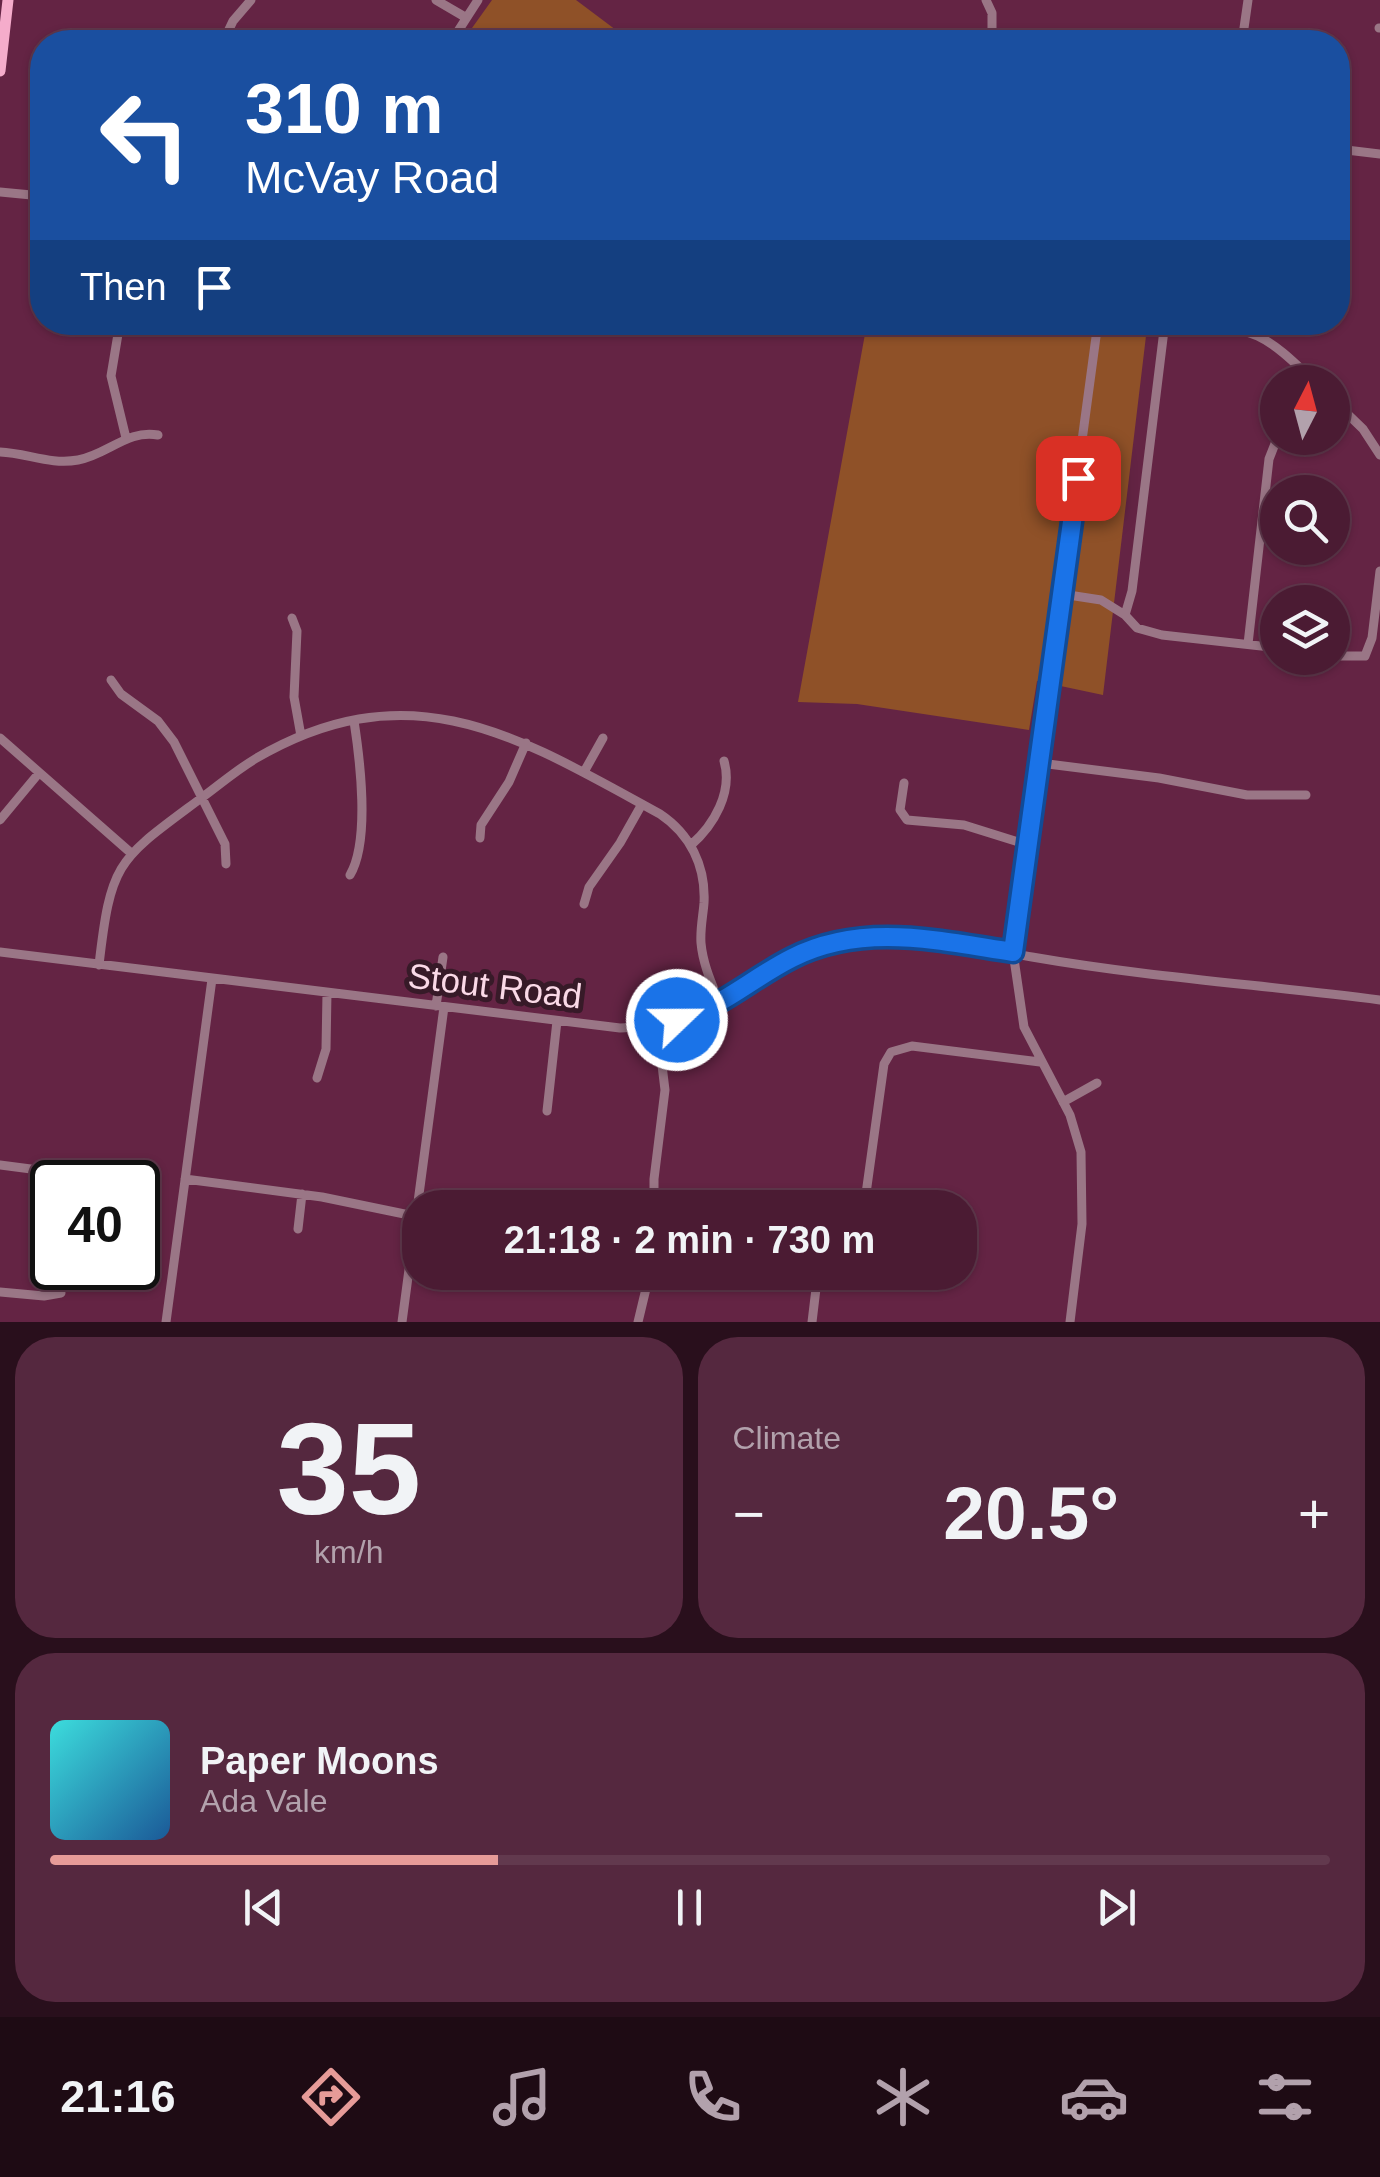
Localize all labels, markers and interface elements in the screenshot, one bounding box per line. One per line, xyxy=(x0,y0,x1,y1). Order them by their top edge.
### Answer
icon: left xyxy=(80,70,210,200)
text: 310 m xyxy=(245,70,443,148)
text: McVay Road xyxy=(245,152,499,203)
icon: arrive xyxy=(187,260,242,315)
text: Then xyxy=(80,266,167,308)
north arrow xyxy=(1260,365,1350,455)
map controls xyxy=(1260,365,1350,675)
pin xyxy=(1036,436,1121,521)
icon: arrive xyxy=(1051,451,1106,506)
button: search xyxy=(1260,475,1350,565)
button: layers xyxy=(1260,585,1350,675)
street label: Stout Road xyxy=(406,955,584,1016)
position arrow xyxy=(625,968,729,1072)
speed limit sign: 40 xyxy=(30,1160,160,1290)
text: 21:18 · 2 min · 730 m xyxy=(504,1219,875,1261)
text: 35 xyxy=(276,1396,421,1542)
text: Climate xyxy=(733,1420,841,1456)
text: 20.5° xyxy=(943,1471,1119,1555)
text: − xyxy=(733,1483,765,1545)
text: + xyxy=(1298,1483,1330,1545)
text: km/h xyxy=(314,1534,383,1570)
text: Paper Moons xyxy=(200,1740,439,1782)
text: Ada Vale xyxy=(200,1783,328,1819)
icon: previous xyxy=(236,1880,291,1935)
icon: pause xyxy=(662,1880,717,1935)
icon: next xyxy=(1089,1880,1144,1935)
icon: directions xyxy=(296,2062,366,2132)
icon: music xyxy=(487,2062,557,2132)
icon: phone xyxy=(678,2062,748,2132)
icon: climate xyxy=(868,2062,938,2132)
icon: car xyxy=(1059,2062,1129,2132)
icon: filters xyxy=(1250,2062,1320,2132)
text: 21:16 xyxy=(60,2071,175,2122)

